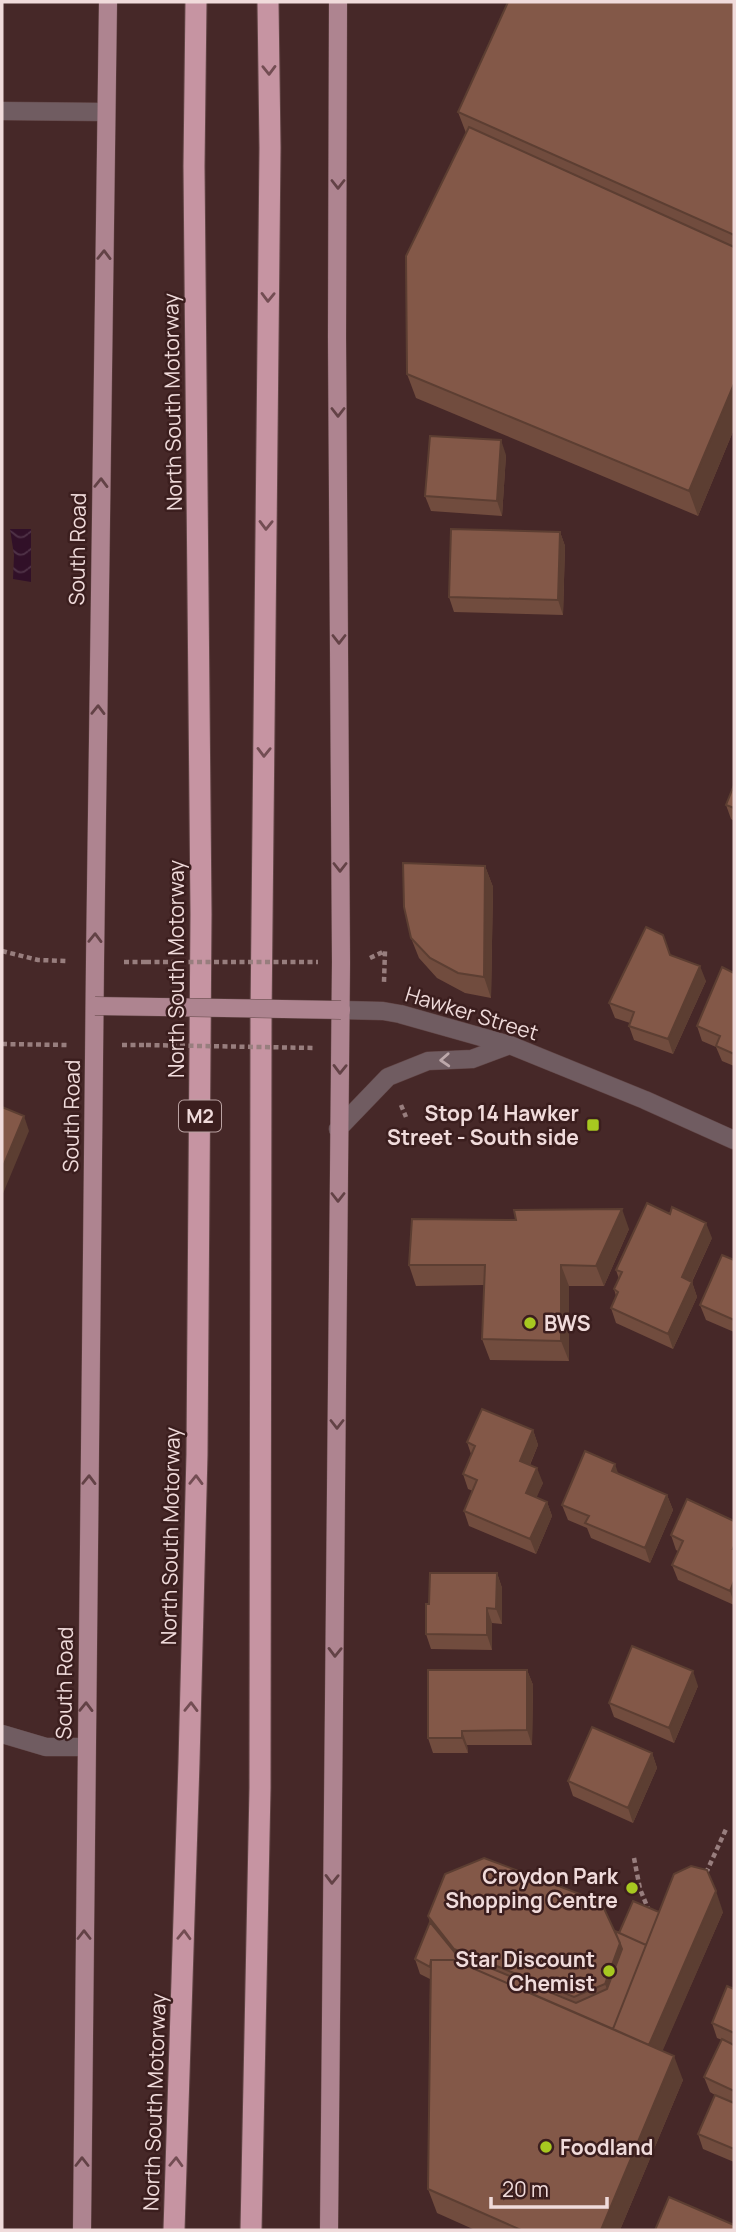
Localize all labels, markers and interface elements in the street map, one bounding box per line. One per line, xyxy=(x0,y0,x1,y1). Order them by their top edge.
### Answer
one-way arrow xyxy=(261,65,277,76)
one-way arrow xyxy=(330,180,346,190)
one-way arrow xyxy=(96,250,112,260)
street label: North South Motorway xyxy=(156,293,188,511)
one-way arrow xyxy=(260,293,276,303)
one-way arrow xyxy=(330,407,346,418)
one-way arrow xyxy=(93,477,109,488)
street label: South Road xyxy=(62,492,92,606)
one-way arrow xyxy=(258,520,274,531)
one-way arrow xyxy=(331,635,347,645)
one-way arrow xyxy=(90,705,106,715)
one-way arrow xyxy=(256,747,271,758)
street label: North South Motorway xyxy=(162,860,190,1078)
one-way arrow xyxy=(332,862,348,873)
one-way arrow xyxy=(87,932,103,943)
street label: Hawker Street xyxy=(402,979,542,1047)
one-way arrow xyxy=(439,1053,450,1068)
street label: South Road xyxy=(56,1059,86,1173)
one-way arrow xyxy=(332,1065,348,1075)
place label: Stop 14 Hawker Street - South side xyxy=(387,1099,579,1151)
road number: M2 xyxy=(179,1100,221,1132)
marker: Stop 14 Hawker Street - South side xyxy=(585,1117,601,1133)
one-way arrow xyxy=(330,1192,346,1203)
place label: BWS xyxy=(544,1309,591,1337)
marker: BWS xyxy=(522,1315,538,1331)
one-way arrow xyxy=(329,1420,345,1430)
street label: North South Motorway xyxy=(154,1427,186,1645)
one-way arrow xyxy=(81,1474,97,1484)
one-way arrow xyxy=(189,1474,204,1485)
street label: South Road xyxy=(49,1626,79,1740)
one-way arrow xyxy=(327,1647,343,1658)
one-way arrow xyxy=(79,1701,94,1712)
one-way arrow xyxy=(183,1702,199,1712)
place label: Croydon Park Shopping Centre xyxy=(445,1862,619,1914)
one-way arrow xyxy=(324,1875,340,1885)
marker: Croydon Park Shopping Centre xyxy=(624,1880,640,1896)
one-way arrow xyxy=(76,1929,92,1939)
one-way arrow xyxy=(176,1929,191,1940)
place label: Star Discount Chemist xyxy=(455,1945,595,1997)
marker: Star Discount Chemist xyxy=(601,1963,617,1979)
street label: North South Motorway xyxy=(136,1993,172,2211)
place label: Foodland xyxy=(560,2133,654,2161)
marker: Foodland xyxy=(538,2139,554,2155)
one-way arrow xyxy=(74,2156,90,2167)
one-way arrow xyxy=(169,2156,184,2167)
scale bar xyxy=(491,2166,606,2210)
text: 20 m xyxy=(502,2175,549,2203)

